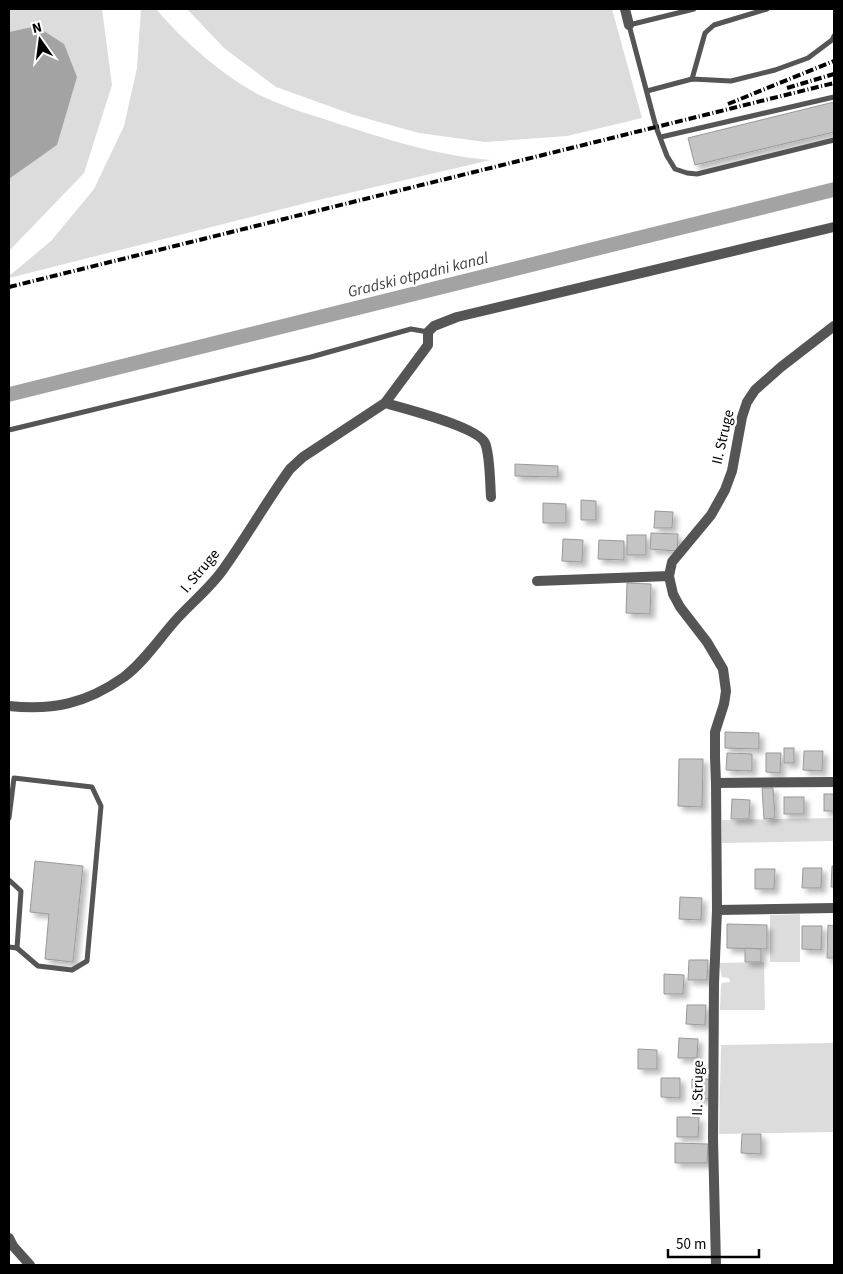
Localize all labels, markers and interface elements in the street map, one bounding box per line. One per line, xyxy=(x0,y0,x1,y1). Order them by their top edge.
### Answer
north arrow xyxy=(15,15,65,65)
text: N xyxy=(30,18,44,39)
water label: Gradski otpadni kanal xyxy=(345,247,491,303)
street label: II. Struge xyxy=(707,408,739,466)
street label: I. Struge xyxy=(175,544,225,598)
street label: II. Struge xyxy=(687,1060,709,1116)
scale bar xyxy=(668,1226,759,1258)
text: 50 m xyxy=(676,1234,706,1255)

